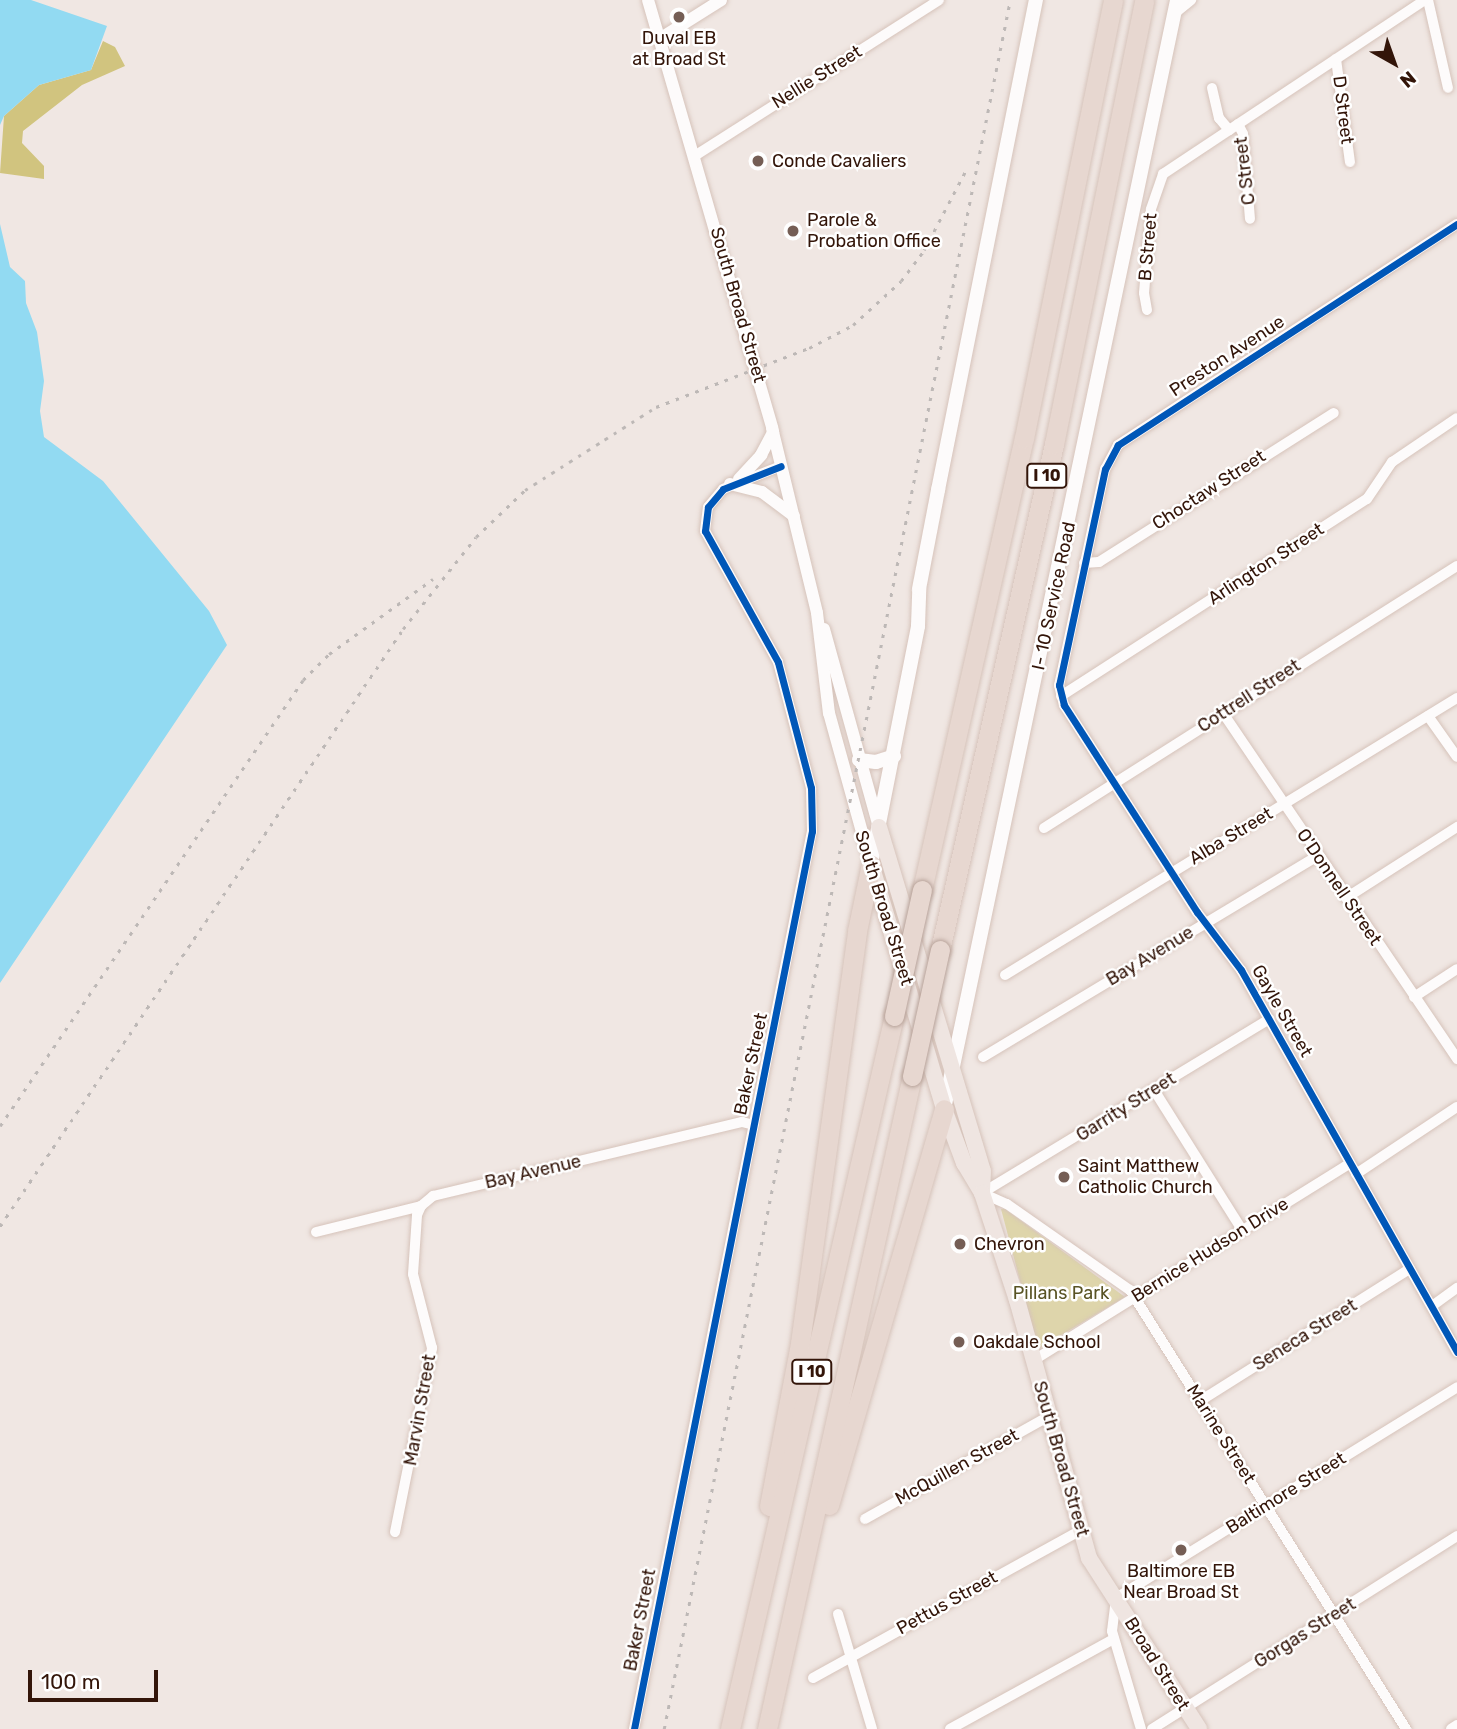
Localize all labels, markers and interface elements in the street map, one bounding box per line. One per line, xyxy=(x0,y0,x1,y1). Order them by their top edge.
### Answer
marker: Duval EB at Broad St xyxy=(671,9,687,25)
place label: Duval EB at Broad St xyxy=(632,28,726,70)
north arrow xyxy=(1359,28,1429,98)
street label: Nellie Street xyxy=(768,41,866,113)
text: N xyxy=(1395,66,1420,93)
street label: D Street xyxy=(1328,75,1358,145)
street label: C Street xyxy=(1230,136,1260,206)
place label: Conde Cavaliers xyxy=(772,150,907,172)
marker: Conde Cavaliers xyxy=(750,153,766,169)
place label: Parole & Probation Office xyxy=(807,210,941,252)
street label: B Street xyxy=(1134,212,1162,282)
marker: Parole & Probation Office xyxy=(785,223,801,239)
street label: South Broad Street xyxy=(705,225,771,385)
street label: Preston Avenue xyxy=(1165,311,1289,401)
street label: Choctaw Street xyxy=(1148,445,1270,535)
road number: I 10 xyxy=(1026,463,1068,489)
street label: Arlington Street xyxy=(1204,518,1328,610)
street label: I- 10 Service Road xyxy=(1028,520,1080,672)
street label: Cottrell Street xyxy=(1194,655,1304,737)
street label: Alba Street xyxy=(1185,803,1277,869)
street label: O'Donnell Street xyxy=(1292,825,1386,949)
street label: South Broad Street xyxy=(850,828,918,988)
street label: Bay Avenue xyxy=(1102,921,1198,991)
street label: Gayle Street xyxy=(1247,961,1317,1061)
street label: Baker Street xyxy=(730,1011,772,1117)
street label: Garrity Street xyxy=(1072,1068,1180,1146)
street label: Bay Avenue xyxy=(482,1150,584,1194)
place label: Saint Matthew Catholic Church xyxy=(1078,1156,1213,1198)
marker: Saint Matthew Catholic Church xyxy=(1056,1169,1072,1185)
street label: Bernice Hudson Drive xyxy=(1127,1193,1293,1307)
place label: Chevron xyxy=(974,1233,1045,1255)
marker: Chevron xyxy=(952,1236,968,1252)
park label: Pillans Park xyxy=(1013,1282,1109,1304)
street label: Seneca Street xyxy=(1249,1294,1361,1376)
place label: Oakdale School xyxy=(973,1331,1101,1353)
marker: Oakdale School xyxy=(951,1334,967,1350)
street label: Marvin Street xyxy=(400,1353,440,1467)
road number: I 10 xyxy=(791,1360,833,1384)
street label: South Broad Street xyxy=(1028,1379,1094,1539)
street label: Marine Street xyxy=(1182,1380,1260,1488)
street label: McQuillen Street xyxy=(892,1424,1022,1510)
street label: Baltimore Street xyxy=(1222,1447,1350,1539)
marker: Baltimore EB Near Broad St xyxy=(1173,1542,1189,1558)
place label: Baltimore EB Near Broad St xyxy=(1123,1561,1239,1604)
street label: Pettus Street xyxy=(893,1566,1001,1640)
street label: Baker Street xyxy=(619,1567,661,1673)
street label: Gorgas Street xyxy=(1250,1593,1360,1673)
street label: Broad Street xyxy=(1120,1613,1194,1715)
scale bar xyxy=(32,1656,161,1700)
text: 100 m xyxy=(41,1669,100,1694)

